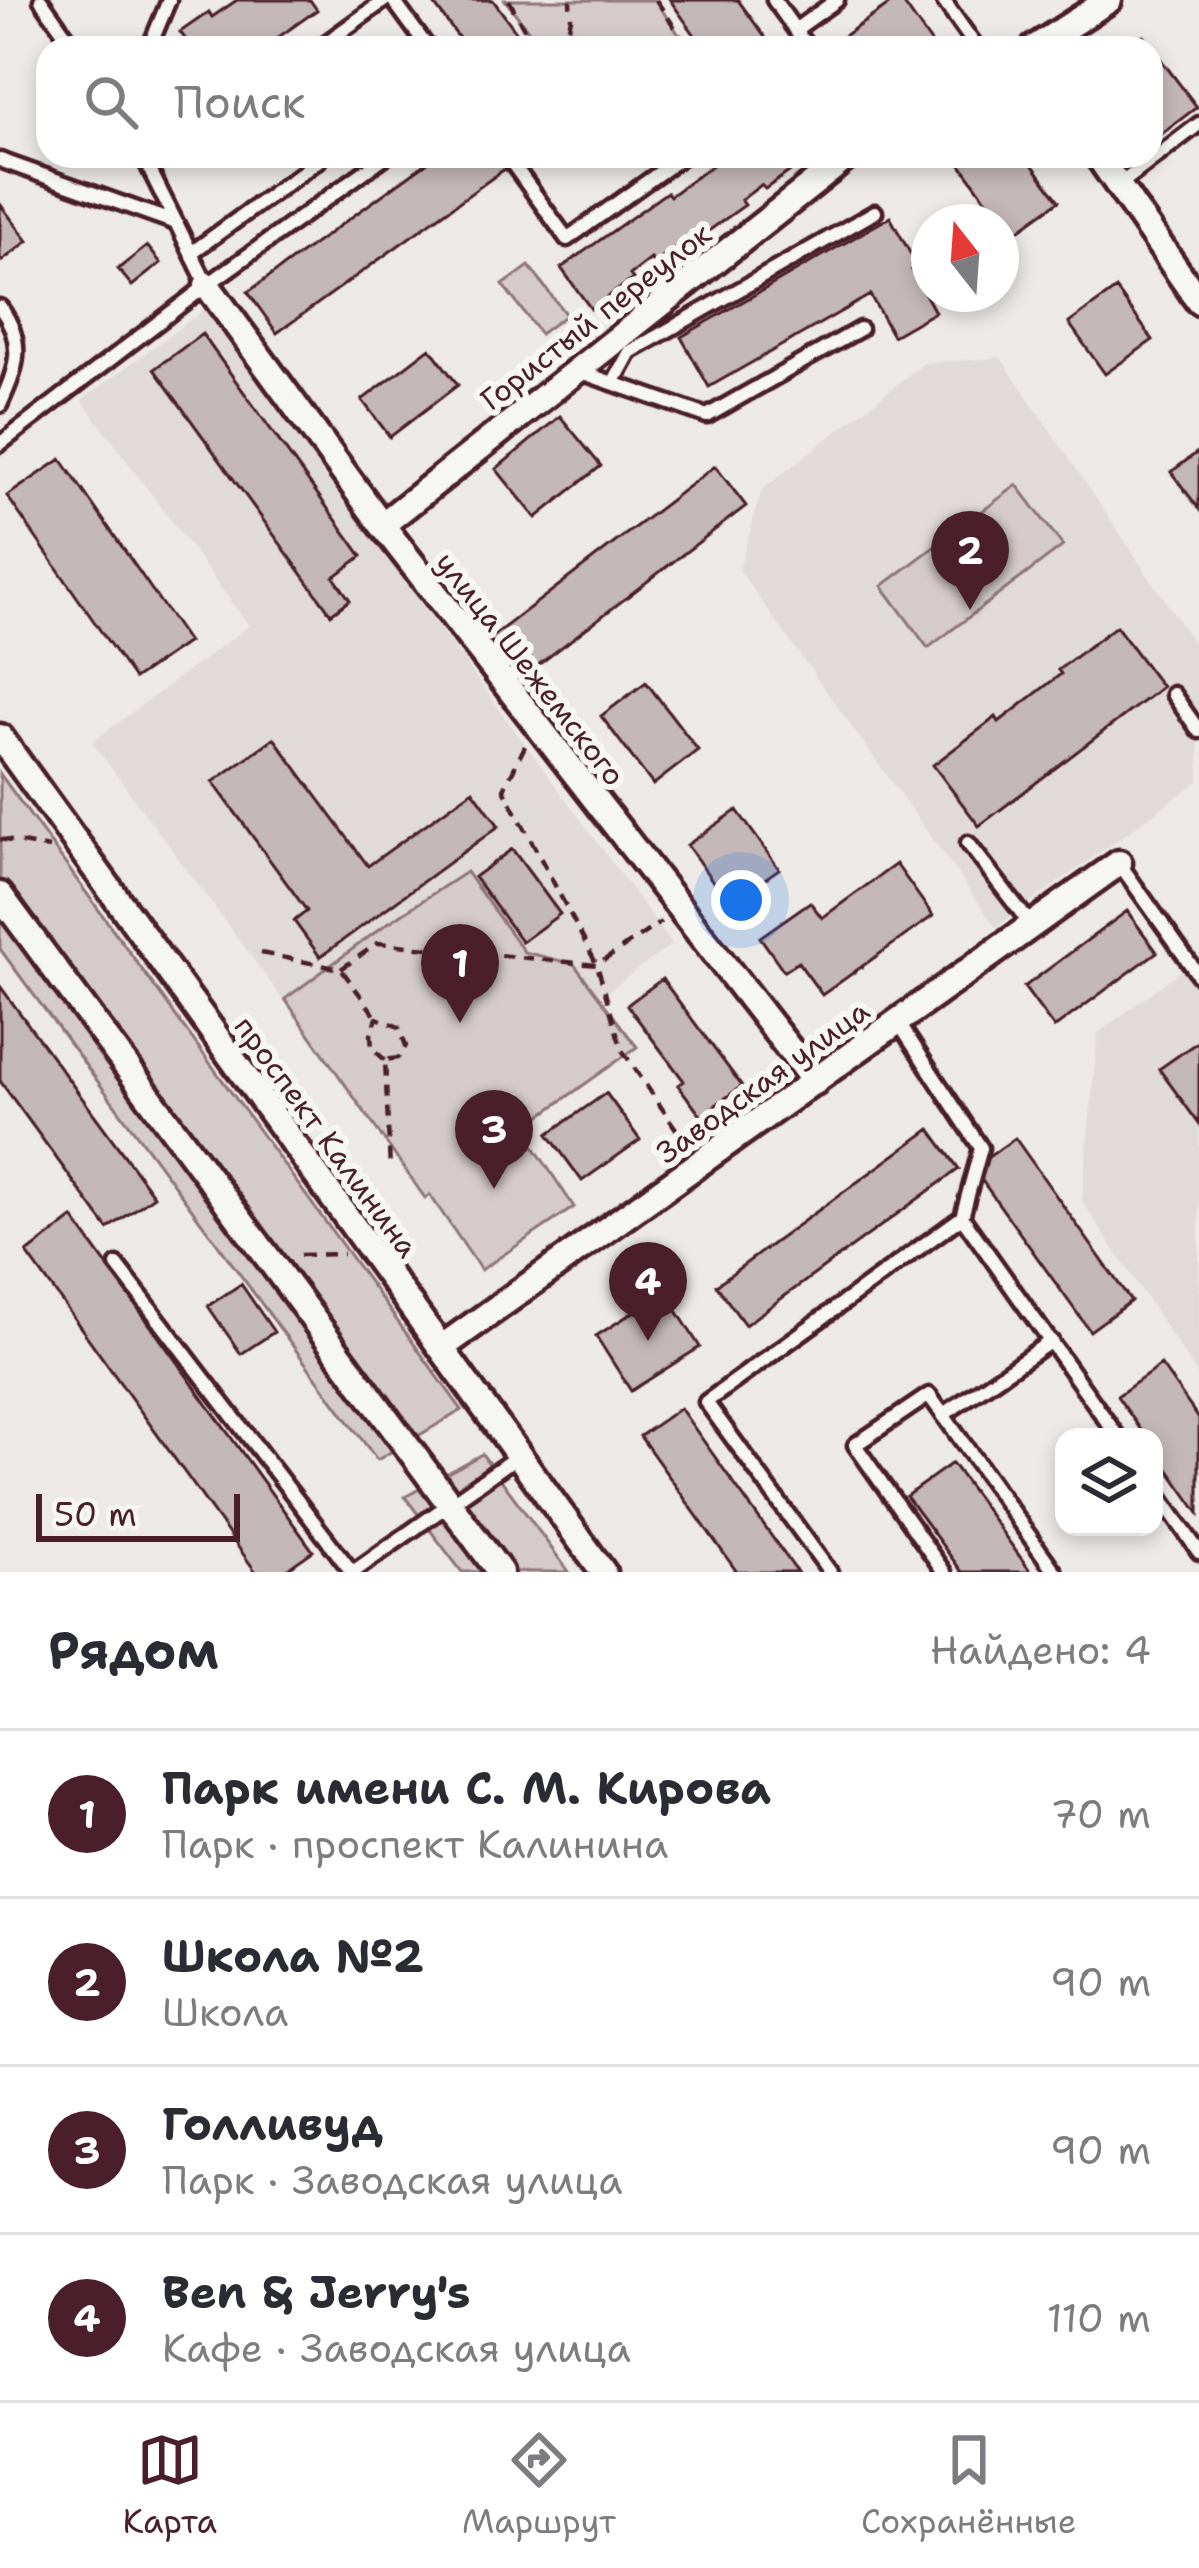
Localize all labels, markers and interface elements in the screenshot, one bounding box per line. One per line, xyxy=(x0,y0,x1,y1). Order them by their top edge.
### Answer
search box xyxy=(36,36,1163,168)
icon: search xyxy=(78,69,144,135)
text: Поиск xyxy=(174,72,305,132)
north arrow xyxy=(911,204,1019,312)
street label: Гористый переулок xyxy=(472,213,720,420)
pin: 2 xyxy=(931,511,1009,610)
street label: улица Шежемского xyxy=(426,543,635,794)
your location xyxy=(711,870,771,930)
pin: 1 xyxy=(421,924,499,1023)
street label: Заводская улица xyxy=(648,990,878,1173)
street label: проспект Калинина xyxy=(225,1008,428,1266)
pin: 3 xyxy=(455,1090,533,1189)
pin: 4 xyxy=(609,1242,687,1341)
map controls xyxy=(1055,1428,1163,1536)
button: layers xyxy=(1055,1428,1163,1536)
scale bar xyxy=(36,1488,240,1541)
text: 50 m xyxy=(54,1492,137,1537)
text: Рядом xyxy=(48,1616,219,1684)
text: Найдено: 4 xyxy=(930,1624,1151,1676)
text: Парк имени С. М. Кирова xyxy=(162,1758,771,1818)
text: 1 xyxy=(78,1788,96,1840)
text: 70 m xyxy=(1050,1788,1151,1840)
text: Парк · проспект Калинина xyxy=(162,1818,668,1870)
text: Школа №2 xyxy=(162,1926,424,1986)
text: 2 xyxy=(73,1956,101,2008)
text: 90 m xyxy=(1050,1956,1151,2008)
text: Школа xyxy=(162,1986,288,2038)
text: Голливуд xyxy=(162,2094,383,2154)
text: 3 xyxy=(73,2124,101,2176)
text: 90 m xyxy=(1050,2124,1151,2176)
text: Парк · Заводская улица xyxy=(162,2154,622,2206)
text: Ben & Jerry's xyxy=(162,2262,470,2322)
text: 4 xyxy=(73,2292,101,2344)
text: 110 m xyxy=(1047,2292,1151,2344)
text: Кафе · Заводская улица xyxy=(162,2322,631,2374)
tab: Карта xyxy=(123,2427,217,2544)
tab: Маршрут xyxy=(462,2427,616,2544)
tab: Сохранённые xyxy=(861,2427,1076,2544)

